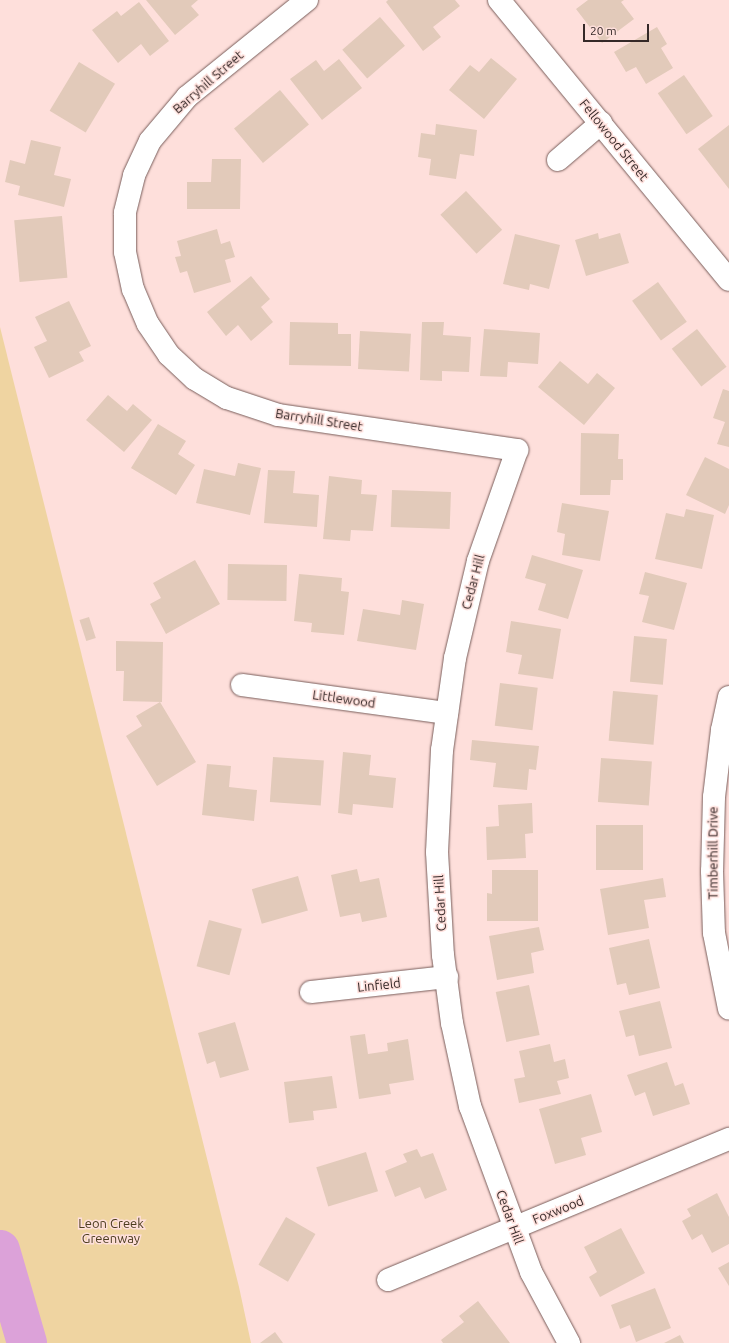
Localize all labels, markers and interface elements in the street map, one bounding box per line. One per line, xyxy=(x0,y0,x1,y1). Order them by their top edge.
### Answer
scale bar xyxy=(585,16,651,42)
text: 20 m xyxy=(590,24,617,37)
street label: Barryhill Street xyxy=(170,47,246,117)
street label: Fellowood Street xyxy=(576,96,652,184)
street label: Barryhill Street xyxy=(274,405,364,435)
street label: Cedar Hill xyxy=(458,553,488,611)
street label: Littlewood xyxy=(311,687,377,711)
street label: Timberhill Drive xyxy=(705,807,721,899)
street label: Cedar Hill xyxy=(431,874,449,932)
street label: Linfield xyxy=(357,975,401,995)
street label: Cedar Hill xyxy=(493,1188,527,1246)
street label: Foxwood xyxy=(530,1193,586,1227)
park label: Leon Creek Greenway xyxy=(78,1216,144,1247)

